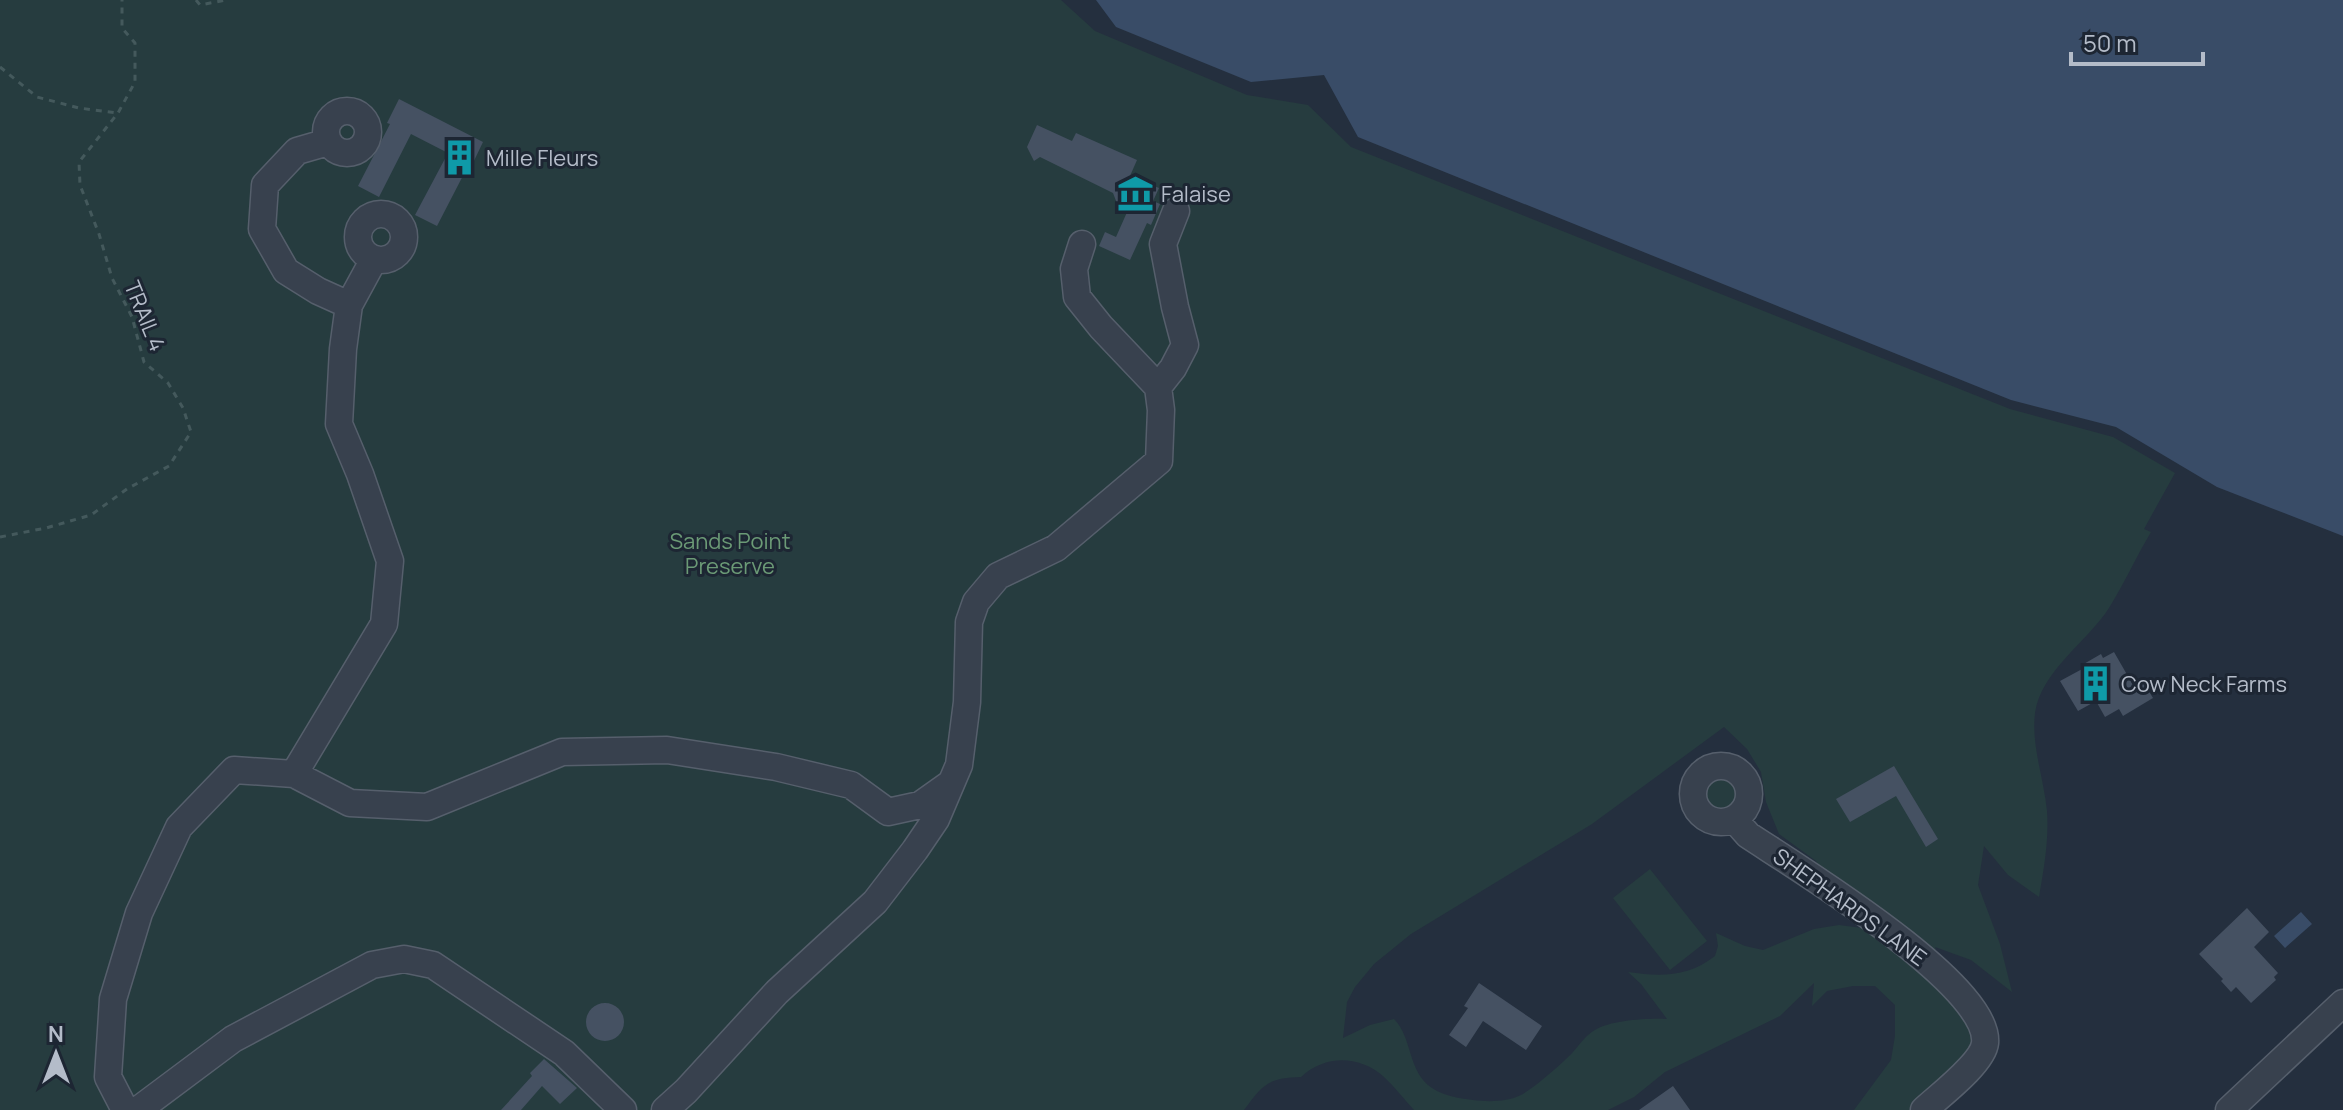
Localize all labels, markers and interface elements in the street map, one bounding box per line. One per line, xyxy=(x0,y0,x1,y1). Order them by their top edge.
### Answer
scale bar xyxy=(2071,16,2203,66)
text: 50 m xyxy=(2083,26,2137,59)
building icon: Mille Fleurs xyxy=(441,139,479,177)
place label: Mille Fleurs xyxy=(486,143,598,173)
museum icon: Falaise xyxy=(1116,175,1154,213)
place label: Falaise xyxy=(1161,179,1231,209)
street label: TRAIL 4 xyxy=(117,276,173,356)
park label: Sands Point Preserve xyxy=(669,526,791,581)
building icon: Cow Neck Farms xyxy=(2076,665,2114,703)
place label: Cow Neck Farms xyxy=(2121,669,2287,699)
street label: SHEPHARDS LANE xyxy=(1767,841,1933,973)
north arrow xyxy=(16,1014,96,1094)
text: N xyxy=(48,1019,64,1049)

